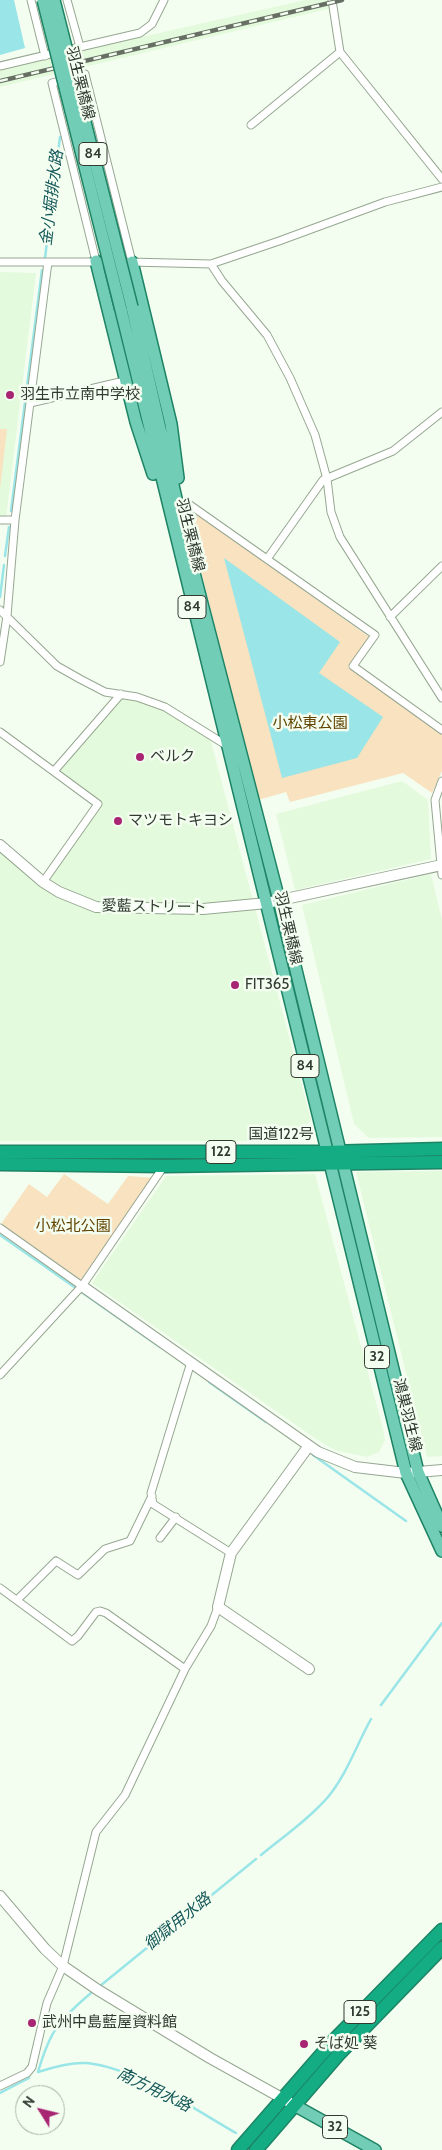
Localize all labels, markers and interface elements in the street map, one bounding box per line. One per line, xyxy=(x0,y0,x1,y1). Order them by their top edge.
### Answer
street label: 羽生栗橋線 xyxy=(62,44,98,122)
road number: 84 xyxy=(79,142,107,166)
water label: 金小堀排水路 xyxy=(37,149,67,247)
place label: 羽生市立南中学校 xyxy=(20,386,140,404)
marker: 羽生市立南中学校 xyxy=(4,389,16,401)
street label: 羽生栗橋線 xyxy=(172,496,208,574)
road number: 84 xyxy=(178,596,206,618)
park label: 小松東公園 xyxy=(273,715,347,733)
place label: ベルク xyxy=(150,748,195,766)
marker: ベルク xyxy=(134,751,146,763)
place label: マツモトキヨシ xyxy=(128,812,233,830)
marker: マツモトキヨシ xyxy=(112,815,124,827)
street label: 羽生栗橋線 xyxy=(271,889,305,967)
street label: 愛藍ストリート xyxy=(101,897,207,917)
place label: FIT365 xyxy=(245,976,289,994)
marker: FIT365 xyxy=(229,979,241,991)
road number: 84 xyxy=(291,1054,319,1078)
street label: 国道122号 xyxy=(248,1126,314,1144)
road number: 122 xyxy=(206,1140,236,1164)
park label: 小松北公園 xyxy=(36,1218,110,1236)
road number: 32 xyxy=(364,1345,390,1368)
street label: 鴻巣羽生線 xyxy=(389,1376,425,1454)
water label: 御獄用水路 xyxy=(141,1889,215,1955)
road number: 125 xyxy=(344,2000,376,2024)
place label: 武州中島藍屋資料館 xyxy=(42,2014,177,2032)
marker: 武州中島藍屋資料館 xyxy=(26,2017,38,2029)
place label: そば処 葵 xyxy=(314,2035,377,2053)
marker: そば処 葵 xyxy=(298,2038,310,2050)
water label: 南方用水路 xyxy=(114,2064,194,2116)
north arrow xyxy=(15,2085,65,2135)
text: N xyxy=(18,2092,39,2111)
road number: 32 xyxy=(322,2116,348,2138)

